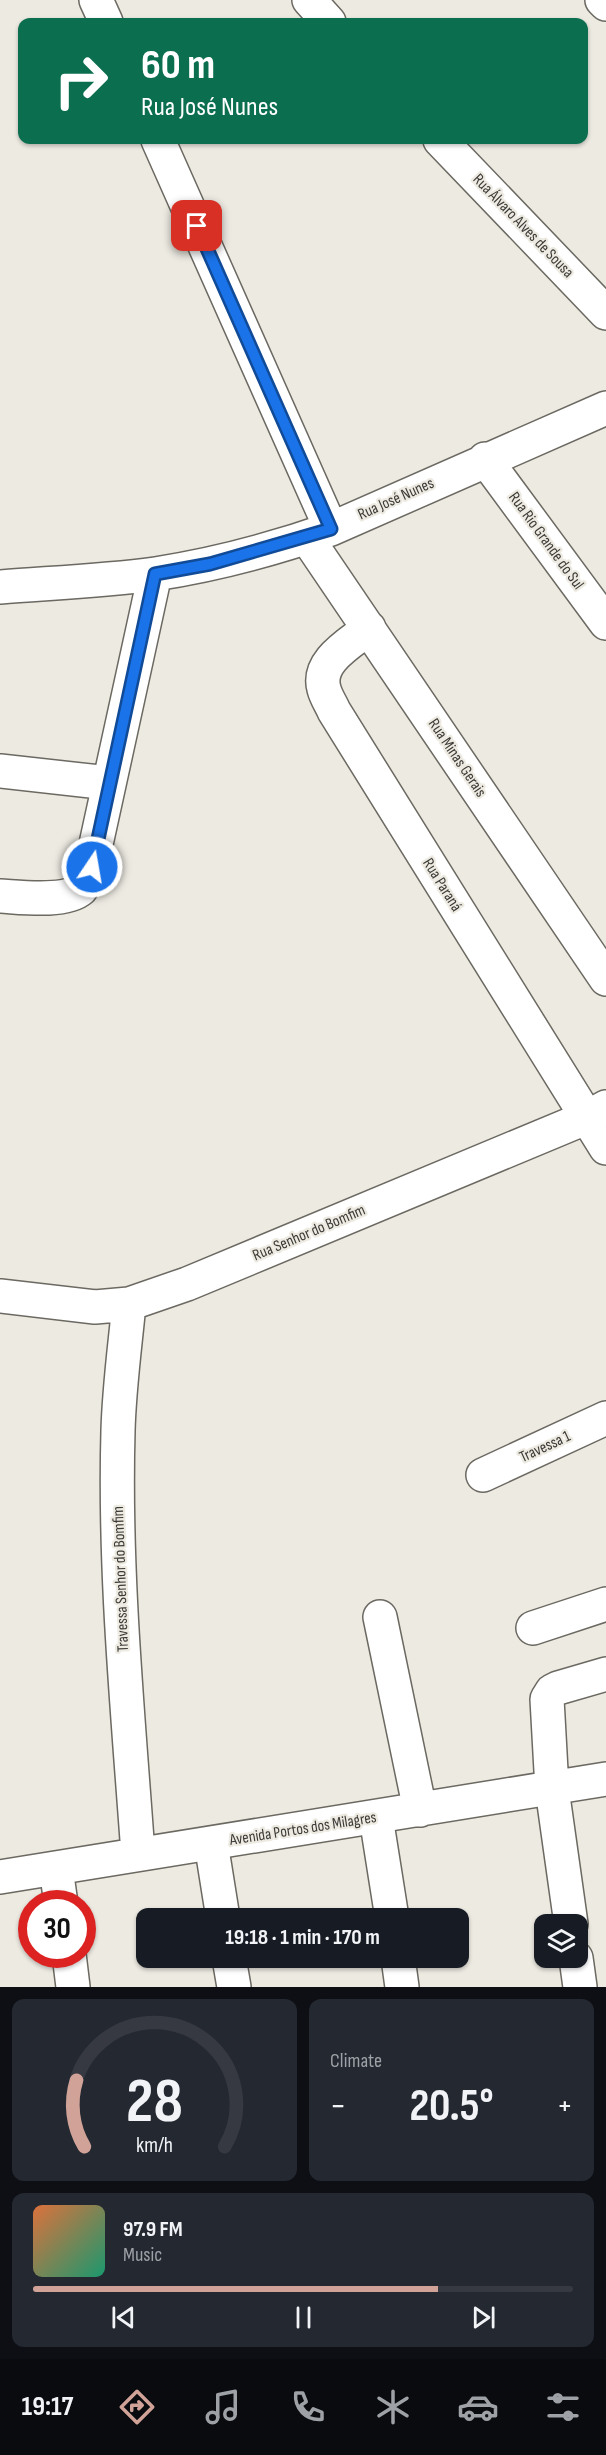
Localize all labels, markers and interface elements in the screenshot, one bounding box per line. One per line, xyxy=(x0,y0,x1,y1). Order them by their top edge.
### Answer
text: 60 m xyxy=(141,40,215,91)
icon: right xyxy=(42,42,120,120)
text: Rua José Nunes xyxy=(141,91,278,123)
street label: Rua Álvaro Alves de Sousa xyxy=(469,170,577,282)
pin xyxy=(171,200,222,251)
icon: arrive xyxy=(180,209,213,242)
street label: Rua José Nunes xyxy=(355,474,437,524)
street label: Rua Rio Grande do Sul xyxy=(504,489,588,593)
street label: Rua Minas Gerais xyxy=(424,715,490,801)
position arrow xyxy=(60,835,124,899)
street label: Rua Paraná xyxy=(418,855,466,915)
street label: Rua Senhor do Bomfim xyxy=(250,1201,368,1265)
street label: Travessa 1 xyxy=(517,1427,574,1467)
street label: Travessa Senhor do Bomfim xyxy=(109,1506,133,1652)
street label: Avenida Portos dos Milagres xyxy=(227,1808,378,1850)
speed limit sign: 30 xyxy=(18,1890,96,1968)
map controls xyxy=(534,1914,588,1968)
button: layers xyxy=(534,1914,588,1968)
text: 19:18 · 1 min · 170 m xyxy=(225,1924,380,1951)
text: Climate xyxy=(330,2049,382,2073)
text: 28 xyxy=(126,2065,183,2140)
text: 20.5° xyxy=(409,2079,494,2134)
text: − xyxy=(330,2086,346,2126)
text: + xyxy=(557,2086,573,2126)
text: km/h xyxy=(136,2133,173,2158)
text: 97.9 FM xyxy=(123,2216,183,2243)
text: Music xyxy=(123,2243,162,2267)
icon: previous xyxy=(107,2301,140,2334)
icon: pause xyxy=(287,2301,320,2334)
icon: next xyxy=(467,2301,500,2334)
icon: directions xyxy=(116,2386,158,2428)
icon: music xyxy=(202,2386,244,2428)
icon: phone xyxy=(287,2386,329,2428)
icon: climate xyxy=(372,2386,414,2428)
icon: car xyxy=(457,2386,499,2428)
icon: filters xyxy=(542,2386,584,2428)
text: 19:17 xyxy=(22,2391,73,2423)

